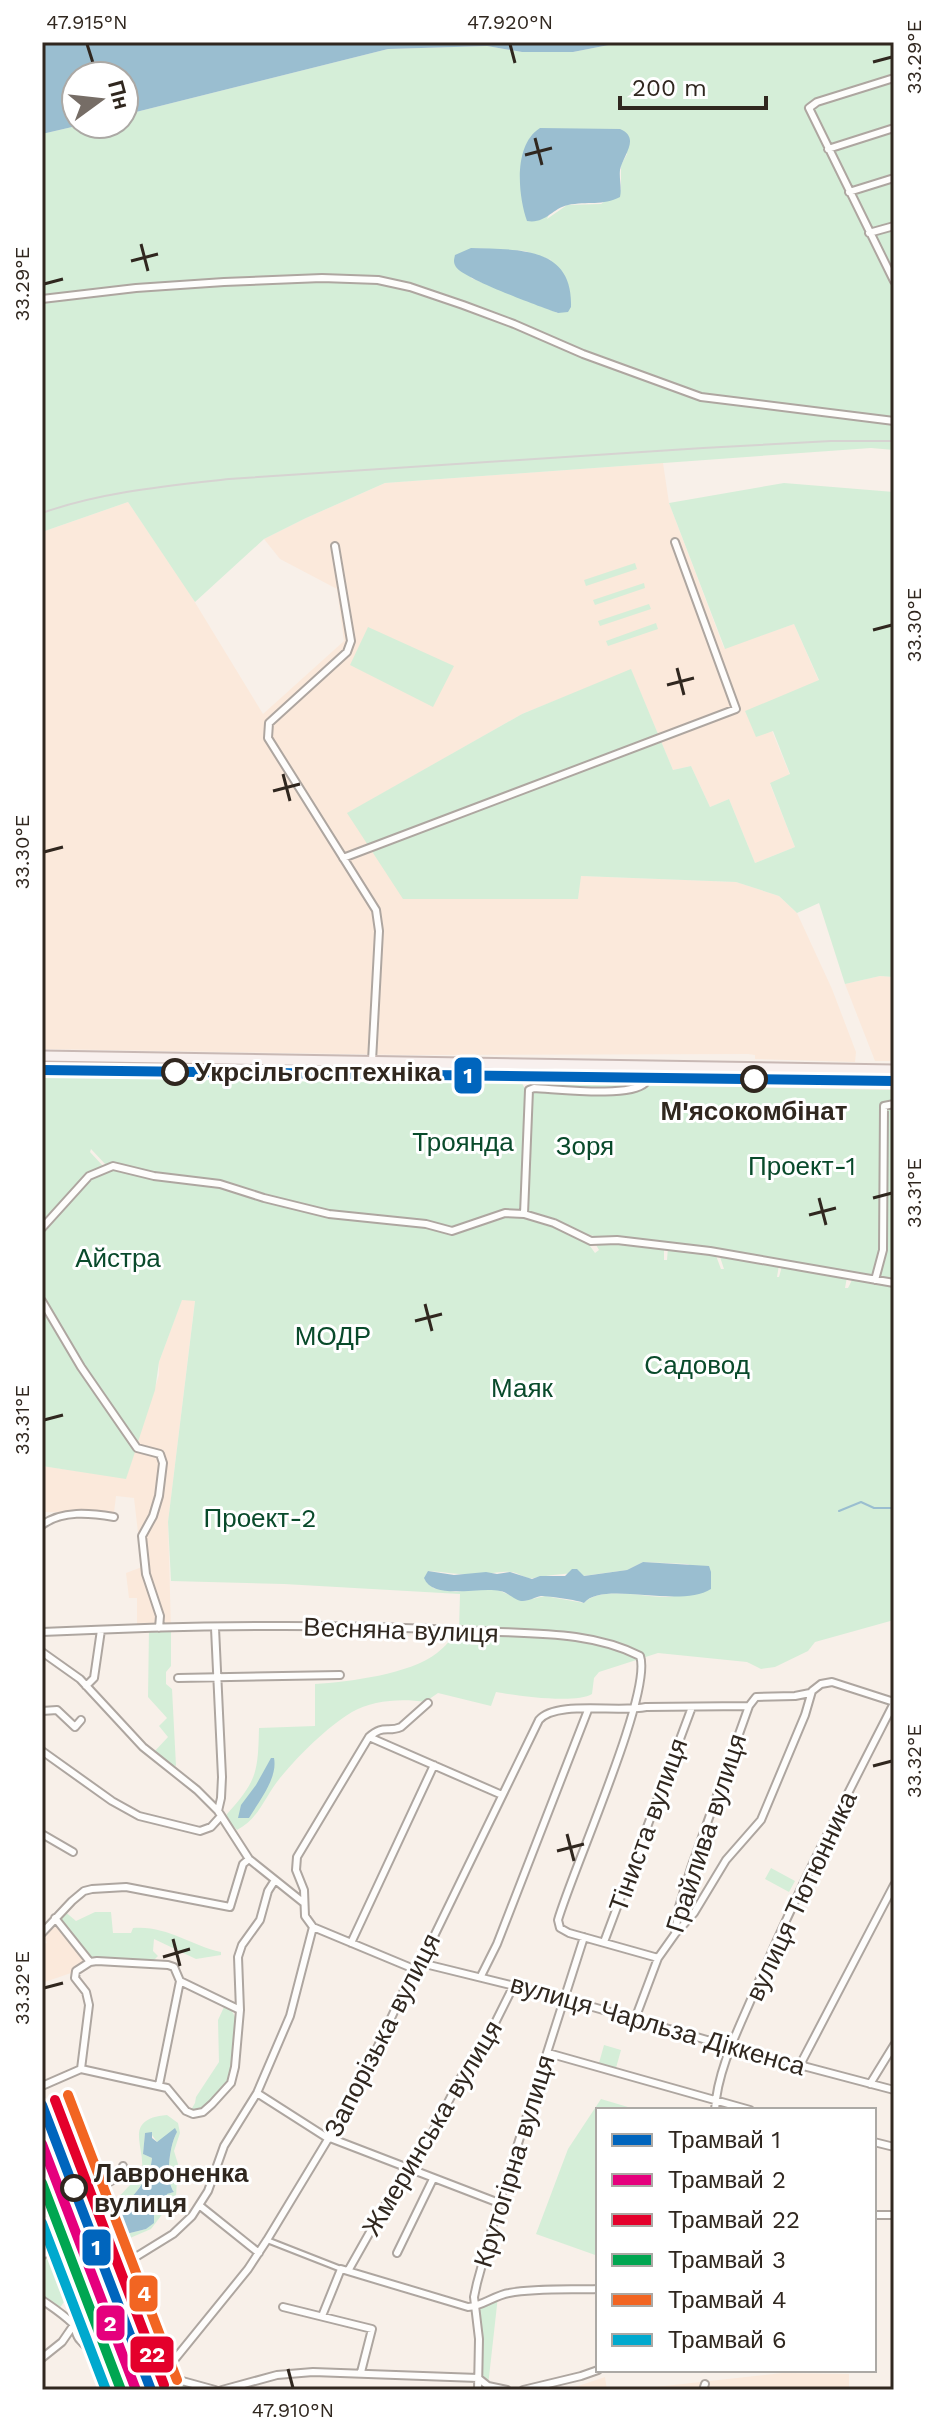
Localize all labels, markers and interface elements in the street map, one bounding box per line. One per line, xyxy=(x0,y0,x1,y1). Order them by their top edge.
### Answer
text: 47.915°N xyxy=(46,10,128,34)
text: 47.920°N xyxy=(467,10,553,34)
text: 33.29°E xyxy=(902,20,926,94)
north arrow xyxy=(60,60,140,140)
scale bar xyxy=(620,60,766,110)
text: 200 m xyxy=(632,74,707,102)
text: Пн xyxy=(103,78,135,112)
text: 33.29°E xyxy=(10,247,34,321)
text: 33.30°E xyxy=(902,588,926,662)
text: 33.30°E xyxy=(10,815,34,889)
line badge: 1 xyxy=(453,1056,483,1095)
place label: Укрсільгосптехніка xyxy=(195,1057,442,1087)
marker: Укрсільгосптехніка xyxy=(162,1059,188,1085)
text: 1 xyxy=(463,1063,473,1088)
marker: М'ясокомбінат xyxy=(741,1066,767,1092)
place label: М'ясокомбінат xyxy=(661,1096,848,1126)
park label: Троянда xyxy=(412,1127,514,1157)
park label: Зоря xyxy=(556,1131,614,1161)
park label: Проект-1 xyxy=(748,1151,856,1181)
text: 33.31°E xyxy=(902,1158,926,1228)
park label: Айстра xyxy=(75,1243,161,1273)
park label: МОДР xyxy=(295,1321,371,1351)
park label: Садовод xyxy=(644,1350,750,1380)
park label: Маяк xyxy=(491,1373,554,1403)
text: 33.31°E xyxy=(10,1385,34,1455)
park label: Проект-2 xyxy=(203,1503,317,1533)
street label: Весняна вулиця xyxy=(303,1612,499,1648)
text: 33.32°E xyxy=(902,1724,926,1798)
street label: Грайлива вулиця xyxy=(660,1730,752,1936)
street label: Тіниста вулиця xyxy=(603,1734,693,1916)
street label: вулиця Тютюнника xyxy=(739,1786,863,2006)
street label: Запорізька вулиця xyxy=(318,1928,446,2142)
text: 33.32°E xyxy=(10,1951,34,2025)
street label: вулиця Чарльза Діккенса xyxy=(507,1969,809,2082)
street label: Жмеринська вулиця xyxy=(356,2015,508,2241)
street label: Крутогірна вулиця xyxy=(467,2051,561,2271)
legend xyxy=(596,2108,876,2372)
text: Трамвай 1 xyxy=(668,2126,781,2154)
place label: Лавроненка вулиця xyxy=(94,2158,249,2218)
text: Трамвай 2 xyxy=(668,2166,786,2194)
marker: Лавроненка вулиця xyxy=(61,2175,87,2201)
text: Трамвай 22 xyxy=(668,2206,800,2234)
line badge: 1 xyxy=(81,2228,112,2267)
text: 1 xyxy=(91,2235,101,2260)
text: Трамвай 3 xyxy=(668,2246,786,2274)
line badge: 4 xyxy=(128,2274,159,2313)
text: 4 xyxy=(137,2281,151,2306)
text: Трамвай 4 xyxy=(668,2286,787,2314)
line badge: 2 xyxy=(95,2304,126,2342)
text: 2 xyxy=(103,2311,117,2336)
text: Трамвай 6 xyxy=(668,2326,787,2354)
line badge: 22 xyxy=(129,2335,175,2374)
text: 22 xyxy=(139,2342,165,2367)
text: 47.910°N xyxy=(252,2398,334,2422)

